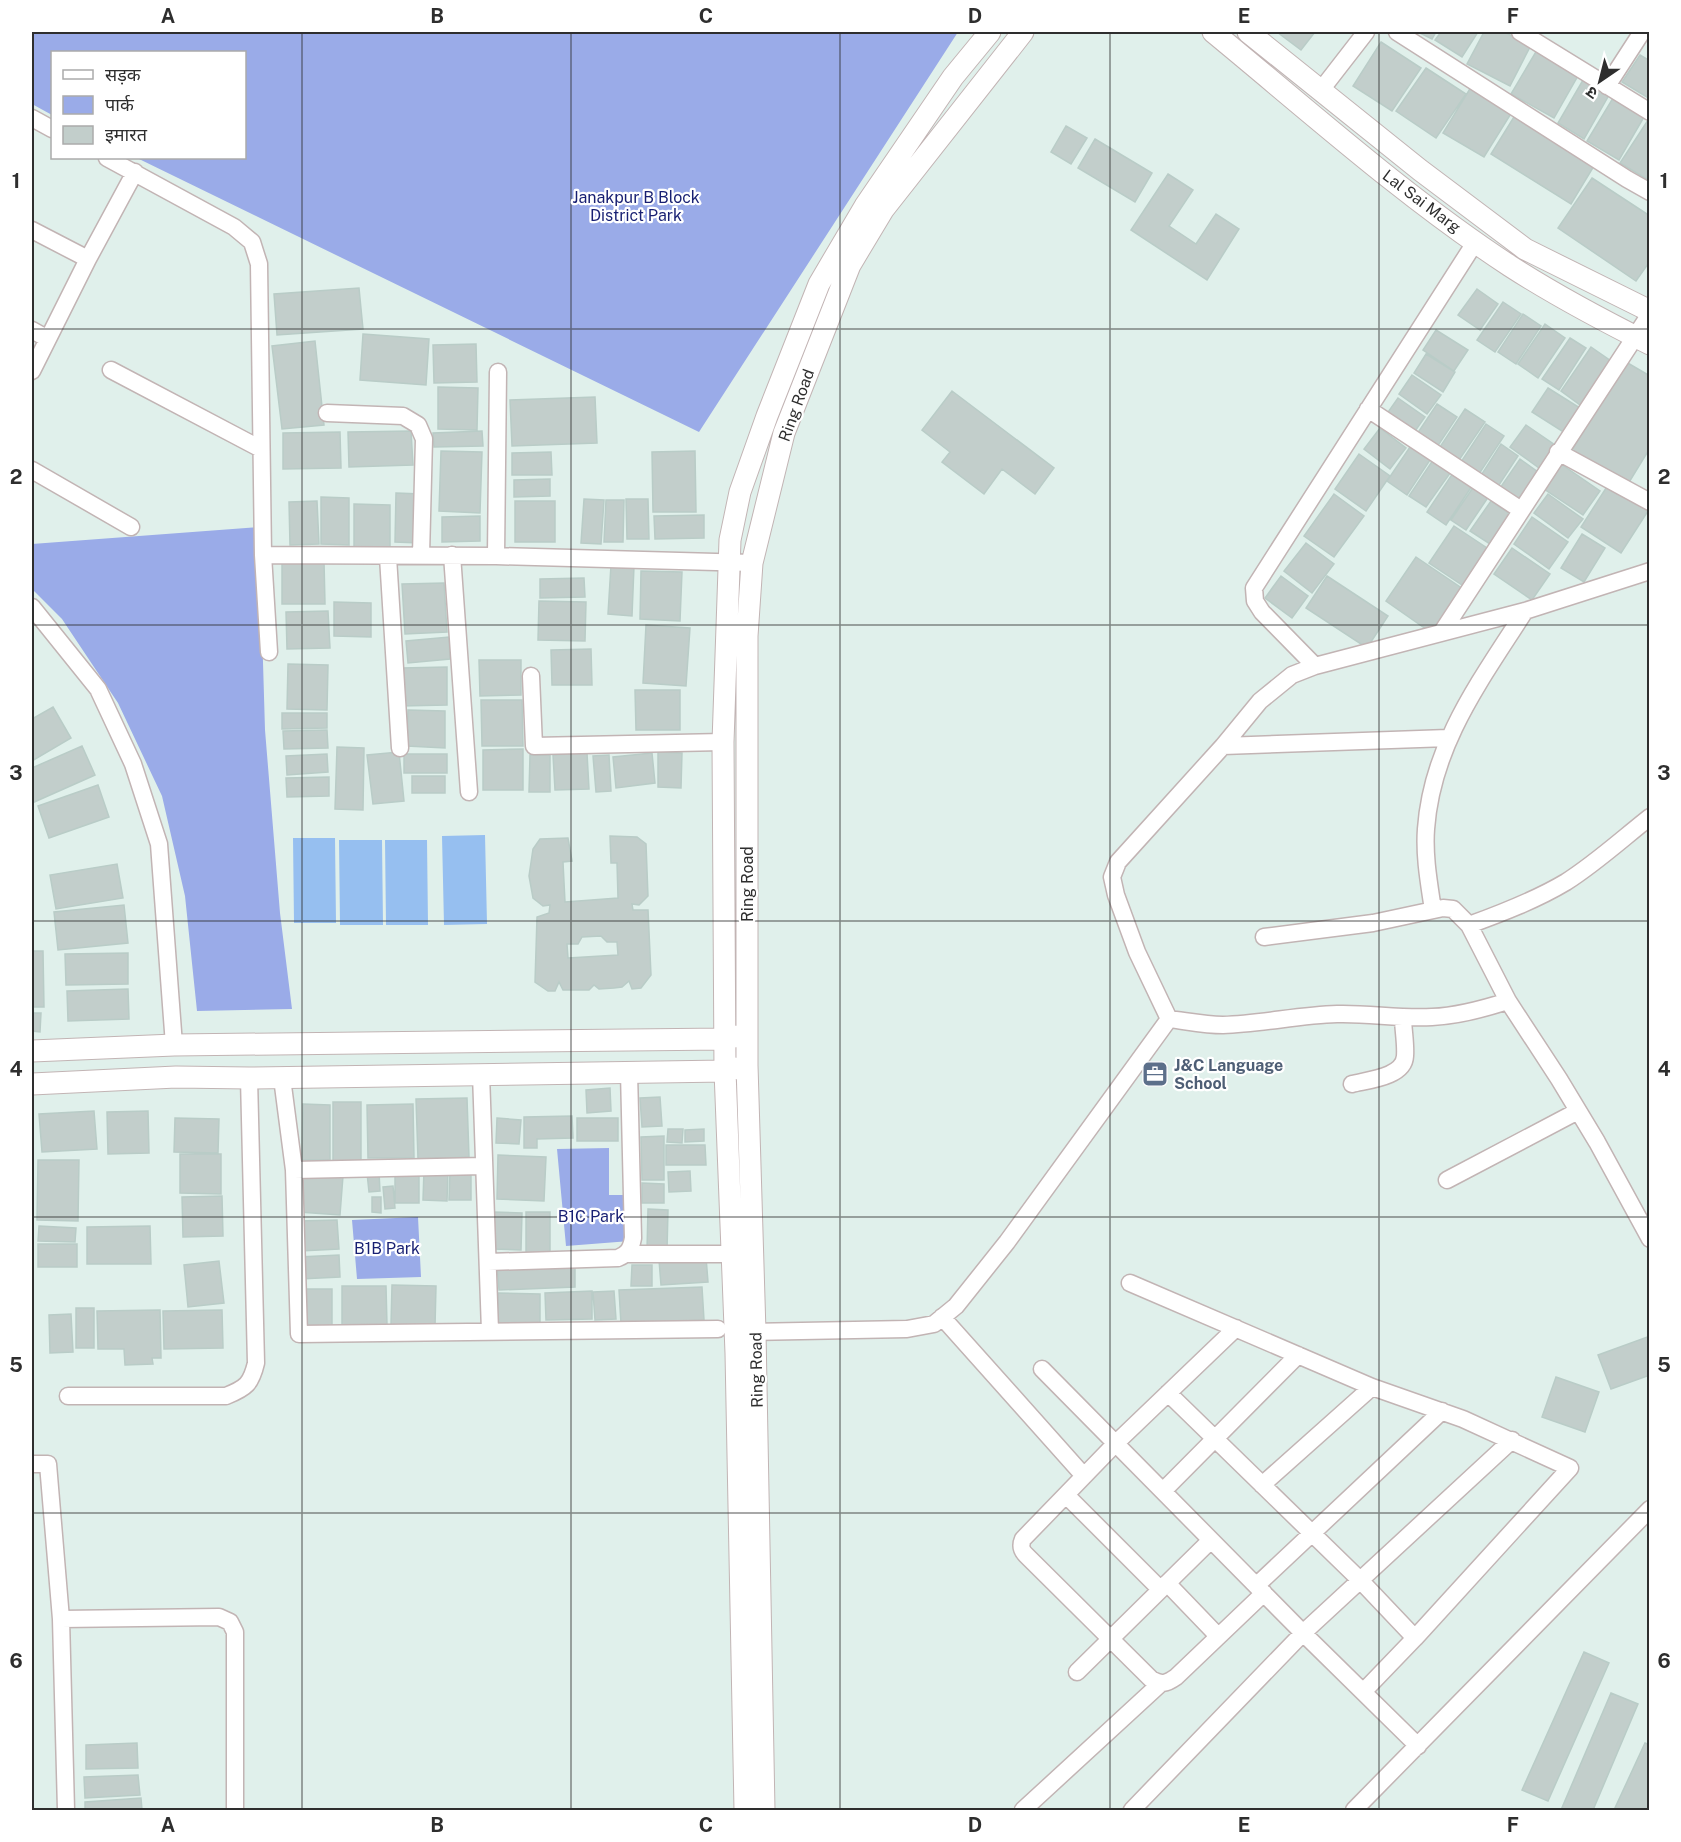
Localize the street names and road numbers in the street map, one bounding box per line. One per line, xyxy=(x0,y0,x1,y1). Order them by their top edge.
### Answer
street label: Lal Sai Marg xyxy=(1379,166,1465,237)
street label: Ring Road xyxy=(775,366,818,444)
street label: Ring Road xyxy=(738,846,757,922)
street label: Ring Road xyxy=(746,1332,767,1408)

